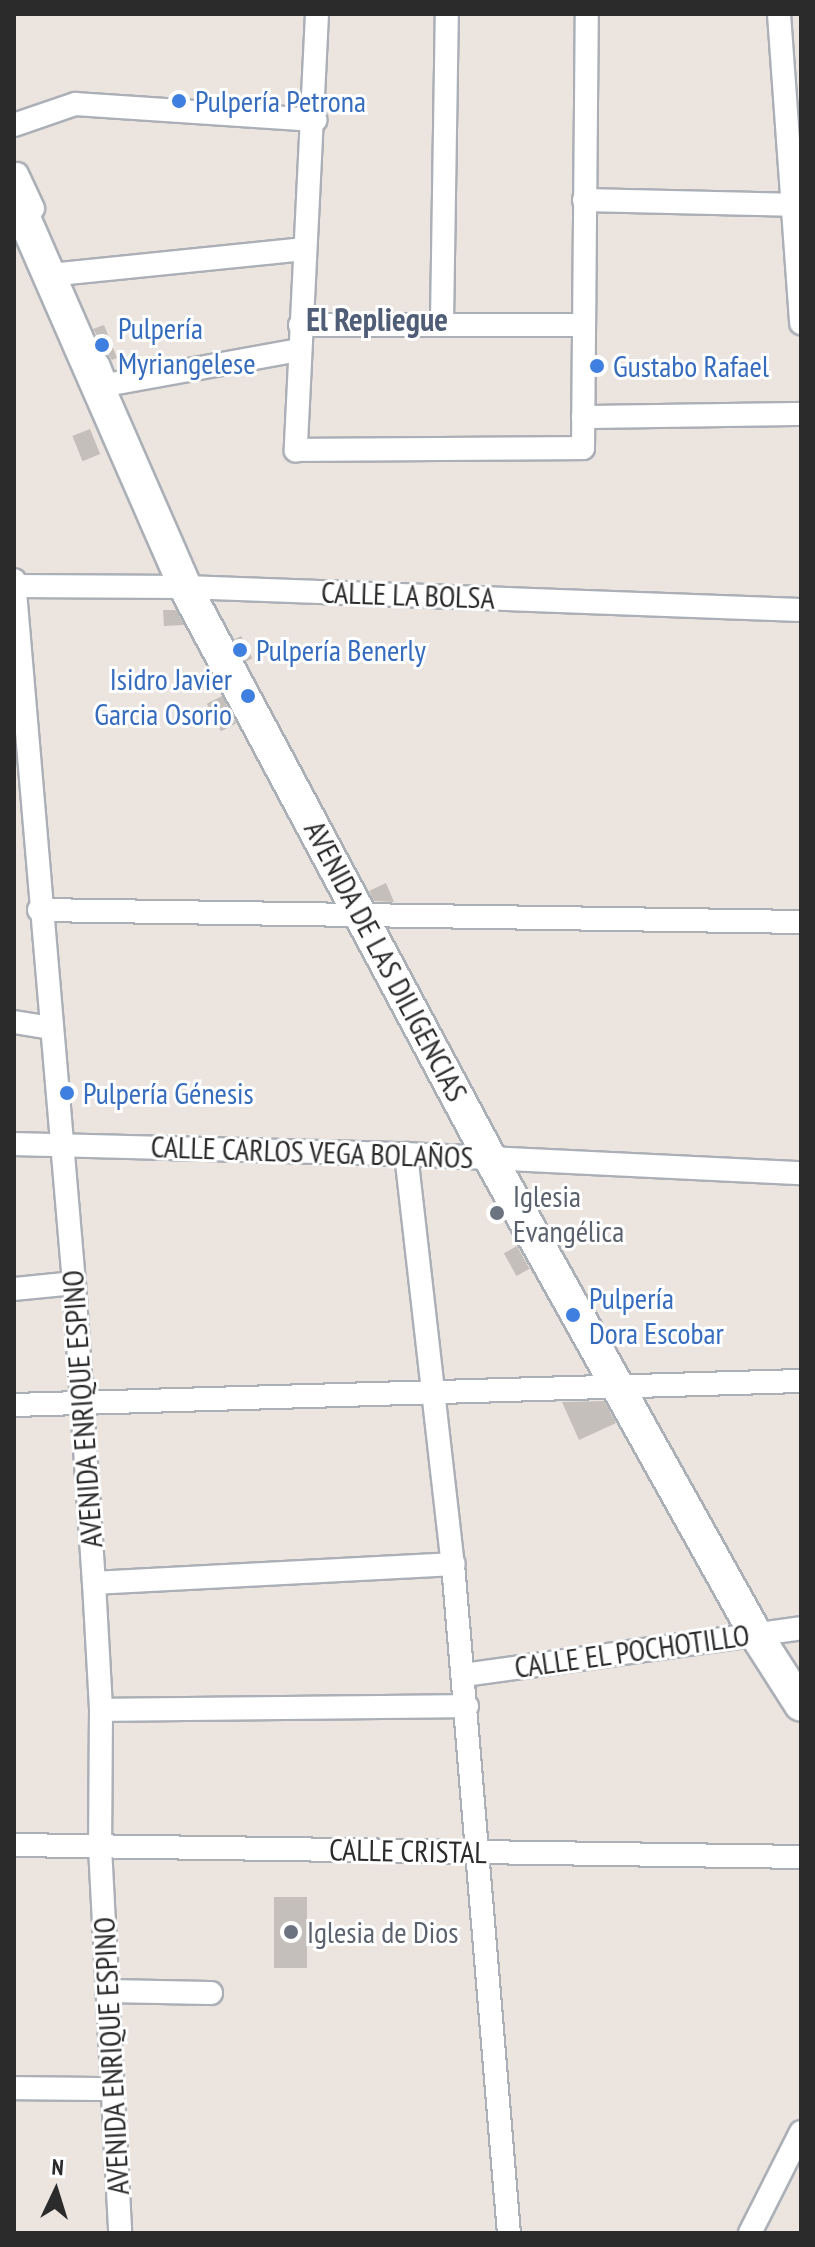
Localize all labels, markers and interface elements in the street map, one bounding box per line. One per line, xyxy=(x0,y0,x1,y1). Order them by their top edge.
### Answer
place label: Pulpería Petrona xyxy=(195,83,366,119)
marker: Pulpería Petrona xyxy=(170,92,188,110)
district label: El Repliegue xyxy=(306,300,448,338)
place label: Pulpería Myriangelese xyxy=(118,310,256,380)
marker: Pulpería Myriangelese xyxy=(93,336,111,354)
place label: Gustabo Rafael xyxy=(613,348,769,384)
marker: Gustabo Rafael xyxy=(588,357,606,375)
street label: CALLE LA BOLSA xyxy=(320,574,496,616)
place label: Pulpería Benerly xyxy=(256,632,426,668)
marker: Pulpería Benerly xyxy=(231,641,249,659)
place label: Isidro Javier Garcia Osorio xyxy=(94,661,232,732)
marker: Isidro Javier Garcia Osorio xyxy=(239,687,257,705)
street label: AVENIDA DE LAS DILIGENCIAS xyxy=(297,814,475,1108)
place label: Pulpería Génesis xyxy=(83,1075,254,1111)
marker: Pulpería Génesis xyxy=(58,1084,76,1102)
street label: CALLE CARLOS VEGA BOLAÑOS xyxy=(149,1128,475,1176)
place label: Iglesia Evangélica xyxy=(513,1178,624,1248)
marker: Iglesia Evangélica xyxy=(488,1204,506,1222)
street label: AVENIDA ENRIQUE ESPINO xyxy=(54,1269,110,1549)
place label: Pulpería Dora Escobar xyxy=(589,1280,724,1350)
marker: Pulpería Dora Escobar xyxy=(564,1306,582,1324)
street label: CALLE EL POCHOTILLO xyxy=(512,1617,752,1685)
street label: CALLE CRISTAL xyxy=(329,1832,487,1870)
place label: Iglesia de Dios xyxy=(307,1914,458,1950)
street label: AVENIDA ENRIQUE ESPINO xyxy=(86,1916,136,2196)
marker: Iglesia de Dios xyxy=(282,1923,300,1941)
north arrow xyxy=(16,2151,96,2231)
text: N xyxy=(51,2153,65,2181)

